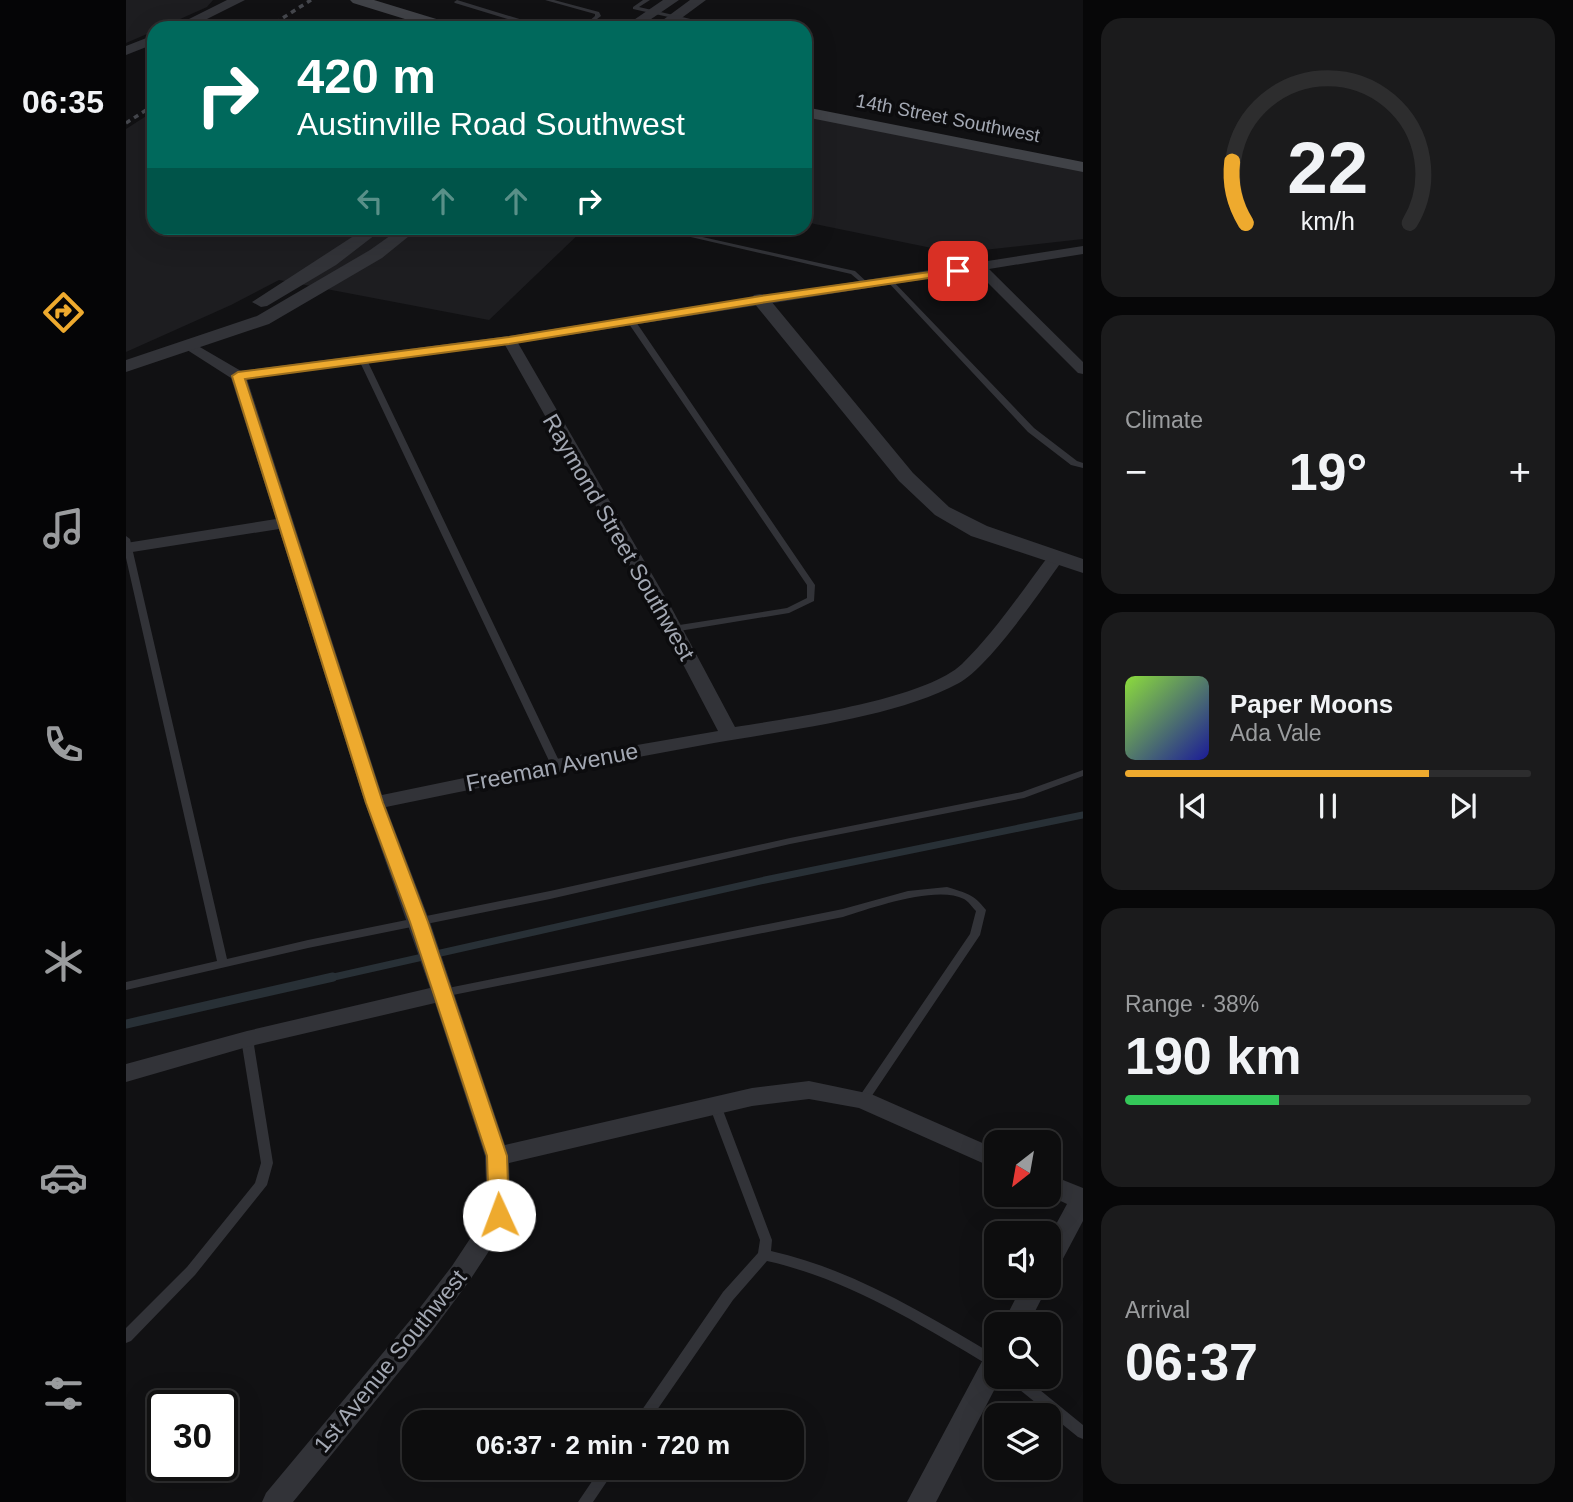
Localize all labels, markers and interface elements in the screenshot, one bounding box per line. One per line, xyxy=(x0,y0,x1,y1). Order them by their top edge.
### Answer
icon: right xyxy=(182,49,273,140)
text: 420 m xyxy=(297,49,436,103)
text: 06:35 xyxy=(22,84,104,120)
street label: 14th Street Southwest xyxy=(854,90,1042,146)
text: Austinville Road Southwest xyxy=(297,106,685,142)
text: 22 xyxy=(1288,128,1368,209)
icon: left xyxy=(351,182,389,220)
icon: ahead xyxy=(424,182,462,220)
icon: ahead xyxy=(497,182,535,220)
icon: right xyxy=(570,182,608,220)
text: km/h xyxy=(1301,207,1355,235)
pin xyxy=(928,241,988,301)
icon: arrive xyxy=(939,252,977,290)
icon: directions xyxy=(39,288,88,337)
text: Climate xyxy=(1125,407,1203,433)
street label: Raymond Street Southwest xyxy=(538,409,701,665)
text: 19° xyxy=(1289,443,1367,501)
text: − xyxy=(1125,451,1147,493)
text: + xyxy=(1509,451,1531,493)
icon: music xyxy=(39,504,88,553)
text: Paper Moons xyxy=(1230,689,1393,719)
icon: phone xyxy=(39,720,88,769)
text: Ada Vale xyxy=(1230,720,1322,746)
street label: Freeman Avenue xyxy=(464,738,640,796)
icon: previous xyxy=(1174,787,1212,825)
icon: pause xyxy=(1309,787,1347,825)
icon: next xyxy=(1444,787,1482,825)
icon: climate xyxy=(39,937,88,986)
text: Range · 38% xyxy=(1125,991,1259,1017)
text: 190 km xyxy=(1125,1027,1301,1085)
north arrow xyxy=(984,1130,1060,1208)
map controls xyxy=(984,1130,1061,1480)
icon: car xyxy=(39,1153,88,1202)
position arrow xyxy=(462,1178,536,1252)
button: sound xyxy=(984,1221,1061,1298)
street label: 1st Avenue Southwest xyxy=(308,1264,472,1457)
text: Arrival xyxy=(1125,1297,1190,1323)
button: search xyxy=(984,1312,1061,1389)
text: 06:37 xyxy=(1125,1333,1258,1391)
icon: filters xyxy=(39,1369,88,1418)
speed limit sign: 30 xyxy=(147,1390,238,1481)
button: layers xyxy=(984,1403,1061,1480)
text: 06:37 · 2 min · 720 m xyxy=(476,1430,730,1460)

